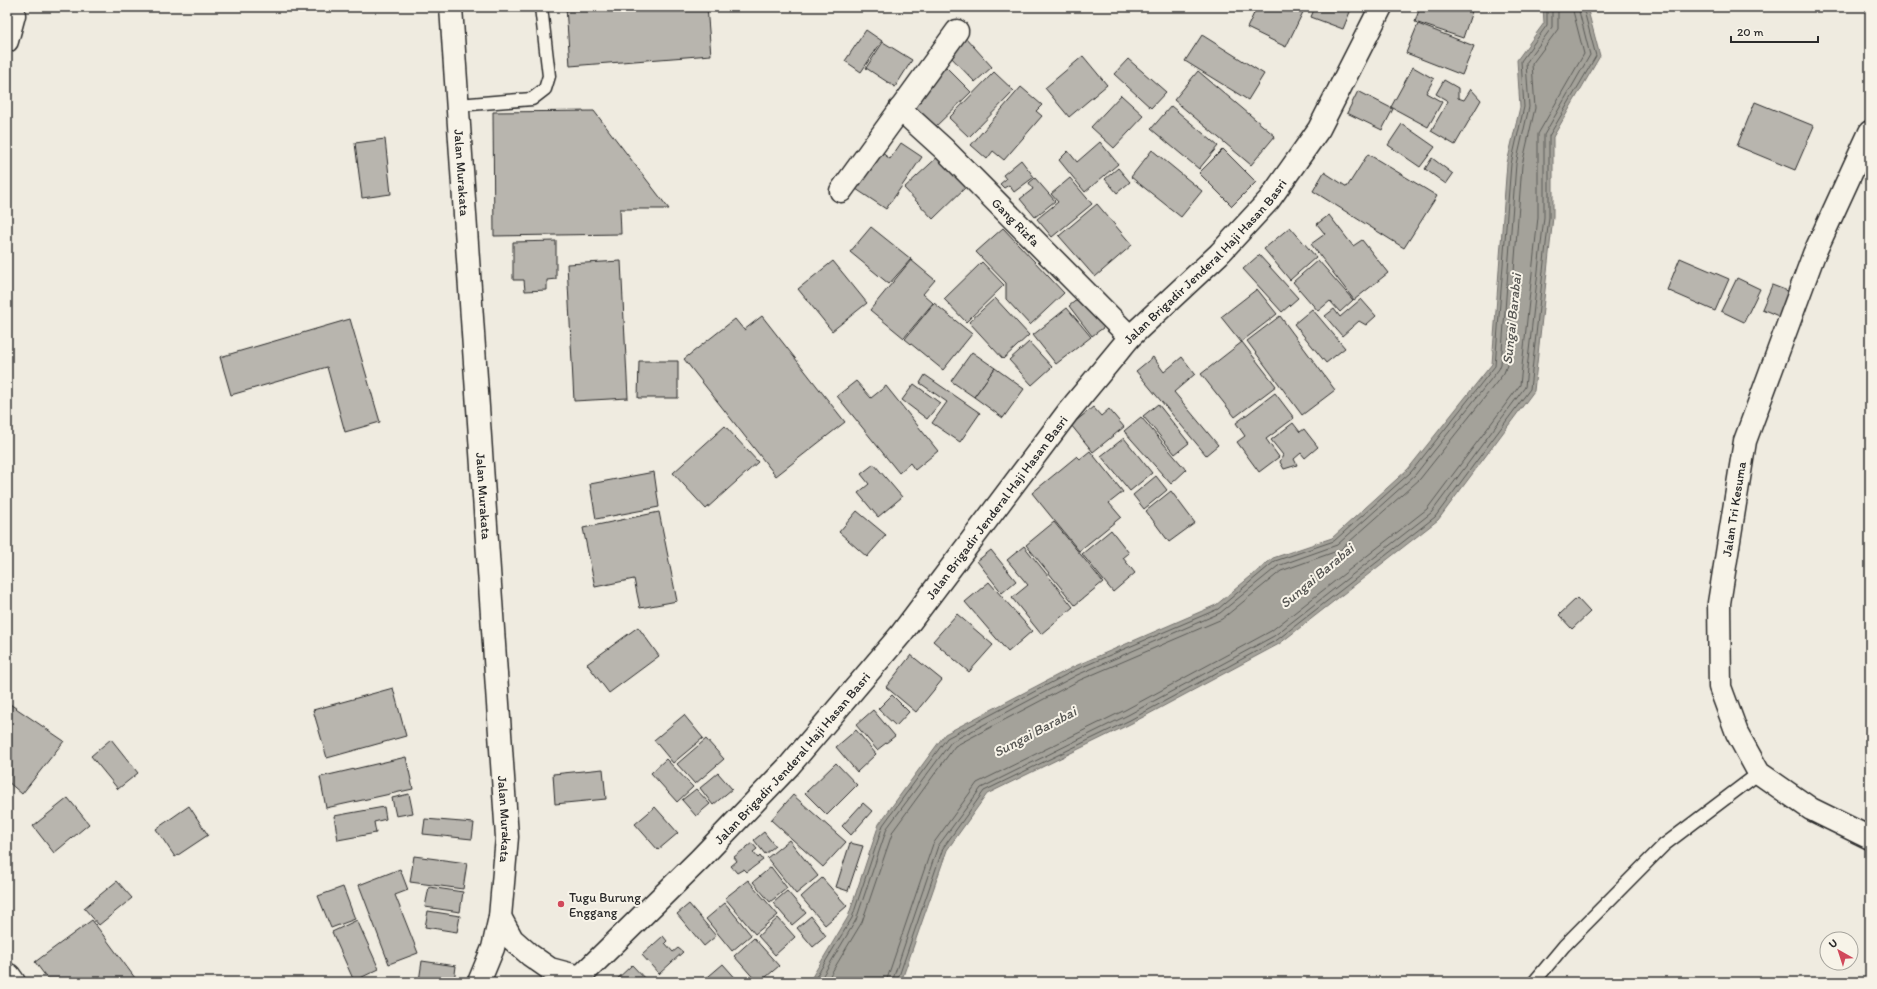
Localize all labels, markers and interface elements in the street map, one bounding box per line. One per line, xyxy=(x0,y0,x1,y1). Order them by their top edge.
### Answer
scale bar xyxy=(1731,18,1818,44)
text: 20 m xyxy=(1737,25,1764,39)
street label: Jalan Murakata xyxy=(452,129,473,217)
street label: Jalan Brigadir Jenderal Haji Hasan Basri xyxy=(1120,176,1289,347)
street label: Gang Rizfa xyxy=(989,195,1043,249)
water label: Sungai Barabai xyxy=(1499,271,1525,365)
street label: Jalan Brigadir Jenderal Haji Hasan Basri xyxy=(923,412,1070,602)
street label: Jalan Murakata xyxy=(474,452,494,540)
street label: Jalan Tri Kesuma xyxy=(1719,460,1749,558)
water label: Sungai Barabai xyxy=(1277,539,1358,612)
street label: Jalan Brigadir Jenderal Haji Hasan Basri xyxy=(711,669,873,847)
water label: Sungai Barabai xyxy=(991,702,1080,761)
street label: Jalan Murakata xyxy=(495,775,515,864)
place label: Tugu Burung Enggang xyxy=(569,890,641,920)
marker: Tugu Burung Enggang xyxy=(556,899,566,909)
north arrow xyxy=(1819,931,1859,971)
text: U xyxy=(1826,936,1840,951)

